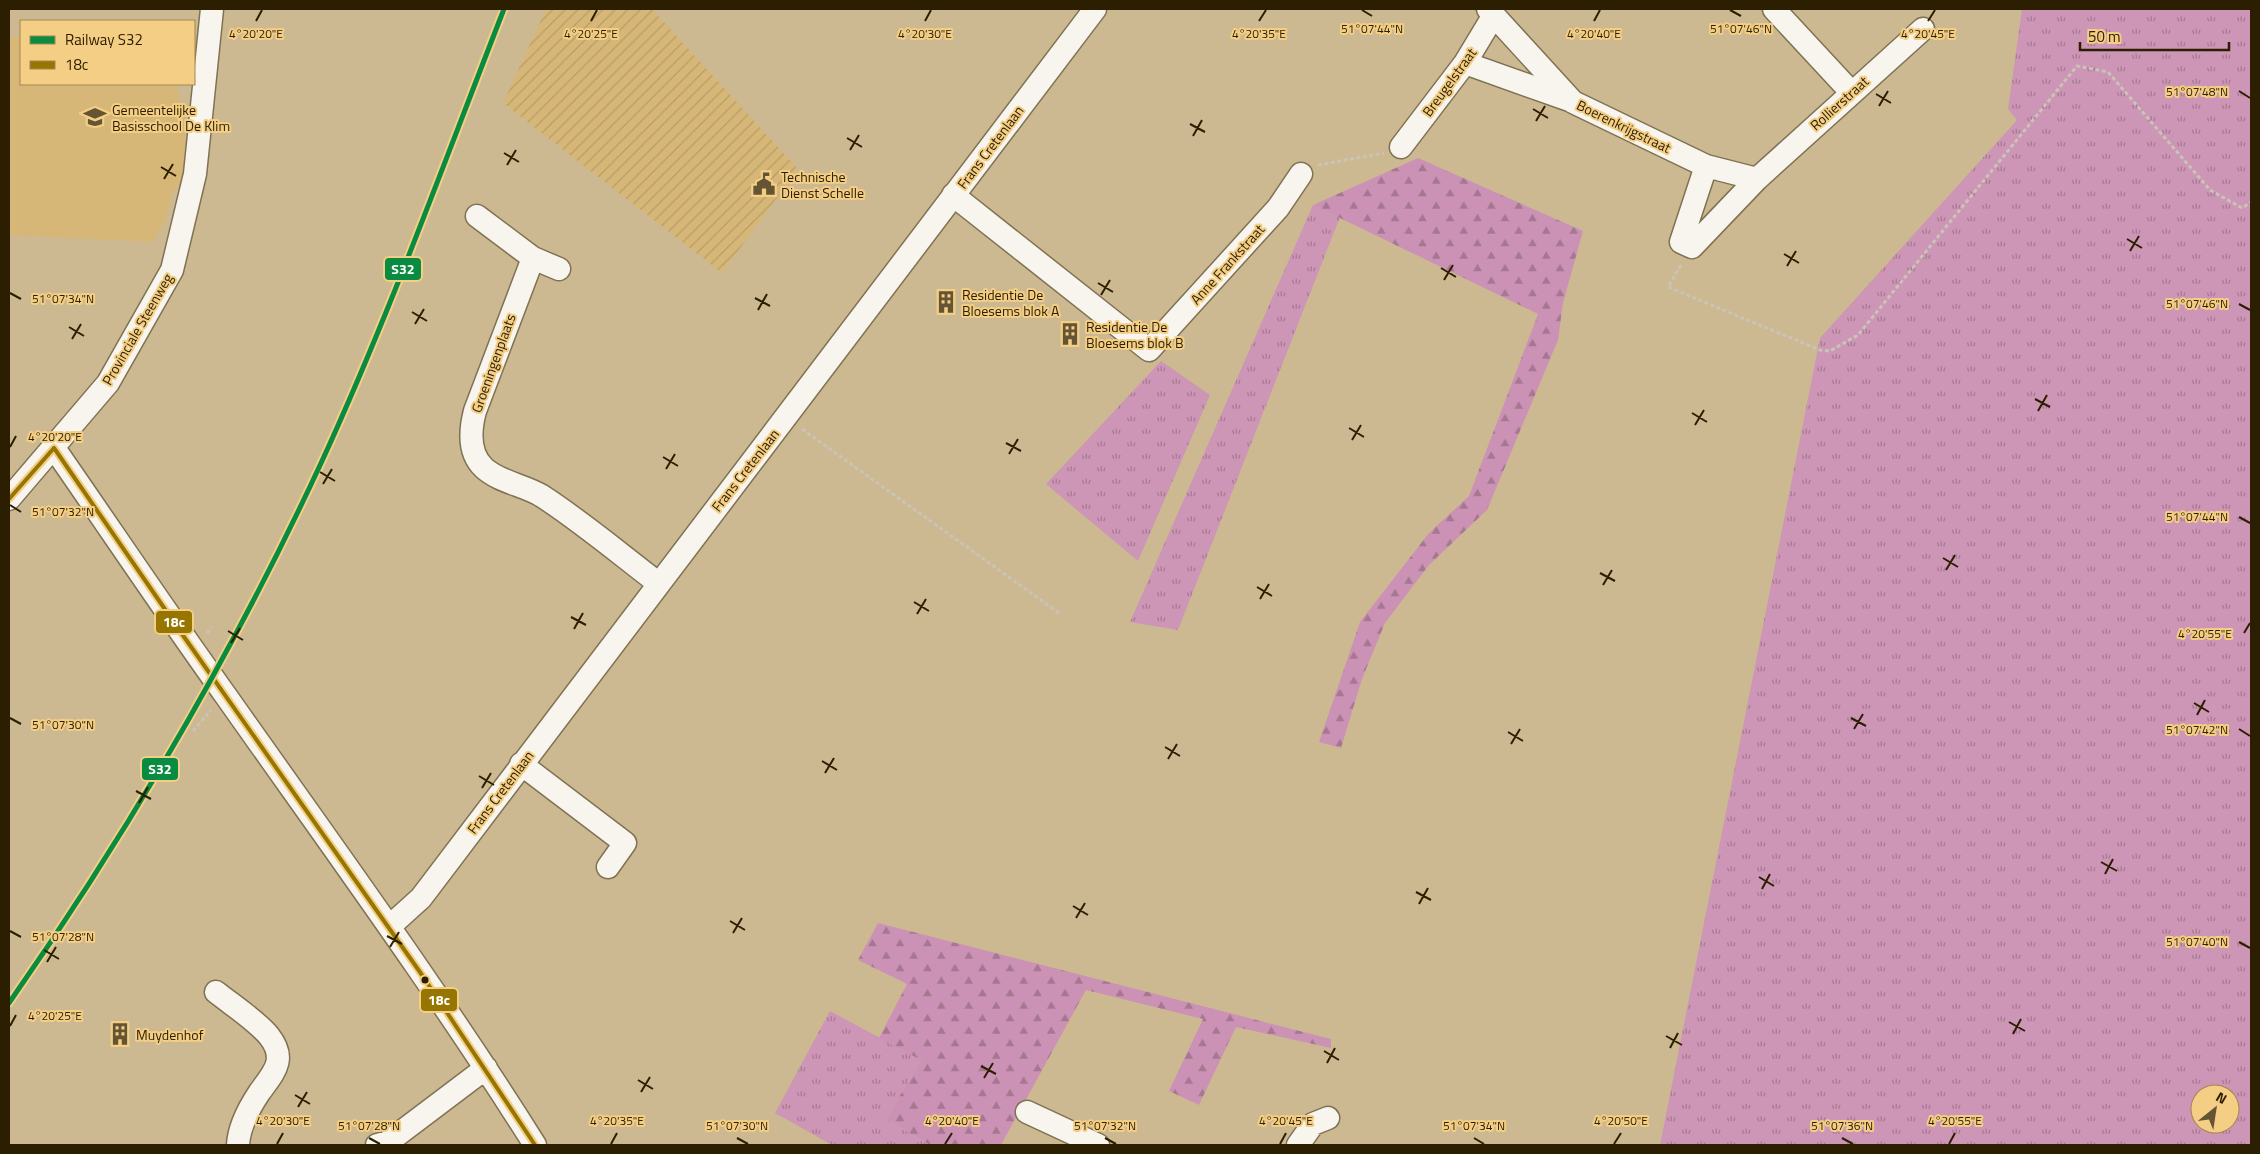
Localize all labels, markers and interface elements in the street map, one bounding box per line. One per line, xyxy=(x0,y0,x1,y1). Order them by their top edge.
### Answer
text: 51°07'44"N xyxy=(1341,19,1403,38)
text: 51°07'46"N xyxy=(1710,19,1772,38)
legend xyxy=(20,20,195,85)
scale bar xyxy=(2080,20,2229,52)
text: 4°20'20"E xyxy=(229,24,283,43)
text: 4°20'25"E xyxy=(564,24,618,43)
text: 4°20'30"E xyxy=(898,24,952,43)
text: 4°20'35"E xyxy=(1232,24,1286,43)
text: 4°20'40"E xyxy=(1567,24,1621,43)
text: 4°20'45"E xyxy=(1901,24,1955,43)
text: 50 m xyxy=(2088,25,2121,48)
text: Railway S32 xyxy=(65,28,143,51)
street label: Breugelstraat xyxy=(1417,43,1481,121)
text: 18c xyxy=(65,53,88,76)
street label: Rollierstraat xyxy=(1805,71,1873,135)
text: 51°07'48"N xyxy=(2166,82,2228,101)
street label: Boerenkrijgstraat xyxy=(1573,94,1675,158)
place label: Gemeentelijke Basisschool De Klim xyxy=(112,99,230,136)
street label: Frans Cretenlaan xyxy=(952,101,1028,193)
school or university icon: Gemeentelijke Basisschool De Klim xyxy=(82,104,108,130)
place label: Technische Dienst Schelle xyxy=(781,166,864,203)
public building icon: Technische Dienst Schelle xyxy=(751,171,777,197)
street label: Anne Frankstraat xyxy=(1185,219,1269,309)
line badge: S32 xyxy=(384,257,422,281)
text: S32 xyxy=(391,258,415,279)
street label: Provinciale Steenweg xyxy=(96,269,178,389)
place label: Residentie De Bloesems blok A xyxy=(962,284,1060,321)
text: 51°07'34"N xyxy=(32,289,94,308)
building icon: Residentie De Bloesems blok A xyxy=(933,289,959,315)
text: 51°07'46"N xyxy=(2166,294,2228,313)
street label: Groeningenplaats xyxy=(465,311,521,415)
place label: Residentie De Bloesems blok B xyxy=(1086,316,1184,353)
building icon: Residentie De Bloesems blok B xyxy=(1057,321,1083,347)
street label: Frans Cretenlaan xyxy=(706,424,784,516)
text: 4°20'20"E xyxy=(28,427,82,446)
text: 51°07'32"N xyxy=(32,502,94,521)
text: 51°07'44"N xyxy=(2166,507,2228,526)
line badge: 18c xyxy=(155,610,193,634)
text: 18c xyxy=(163,611,185,632)
text: 4°20'55"E xyxy=(2178,624,2232,643)
text: 51°07'30"N xyxy=(32,715,94,734)
text: 51°07'42"N xyxy=(2166,720,2228,739)
street label: Frans Cretenlaan xyxy=(462,746,538,838)
line badge: S32 xyxy=(141,757,179,781)
text: S32 xyxy=(148,758,172,779)
text: 51°07'28"N xyxy=(32,927,94,946)
text: 51°07'40"N xyxy=(2166,932,2228,951)
unlabelled marker xyxy=(420,975,430,985)
line badge: 18c xyxy=(420,988,458,1012)
text: 18c xyxy=(428,989,450,1010)
text: 4°20'25"E xyxy=(28,1006,82,1025)
building icon: Muydenhof xyxy=(107,1021,133,1047)
place label: Muydenhof xyxy=(136,1024,204,1045)
north arrow xyxy=(2190,1084,2240,1134)
text: N xyxy=(2212,1086,2231,1109)
text: 4°20'30"E xyxy=(256,1111,310,1130)
text: 4°20'35"E xyxy=(590,1111,644,1130)
text: 4°20'40"E xyxy=(925,1111,979,1130)
text: 4°20'45"E xyxy=(1259,1111,1313,1130)
text: 4°20'50"E xyxy=(1594,1111,1648,1130)
text: 4°20'55"E xyxy=(1928,1111,1982,1130)
text: 51°07'28"N xyxy=(338,1116,400,1135)
text: 51°07'30"N xyxy=(706,1116,768,1135)
text: 51°07'32"N xyxy=(1074,1116,1136,1135)
text: 51°07'34"N xyxy=(1443,1116,1505,1135)
text: 51°07'36"N xyxy=(1811,1116,1873,1135)

